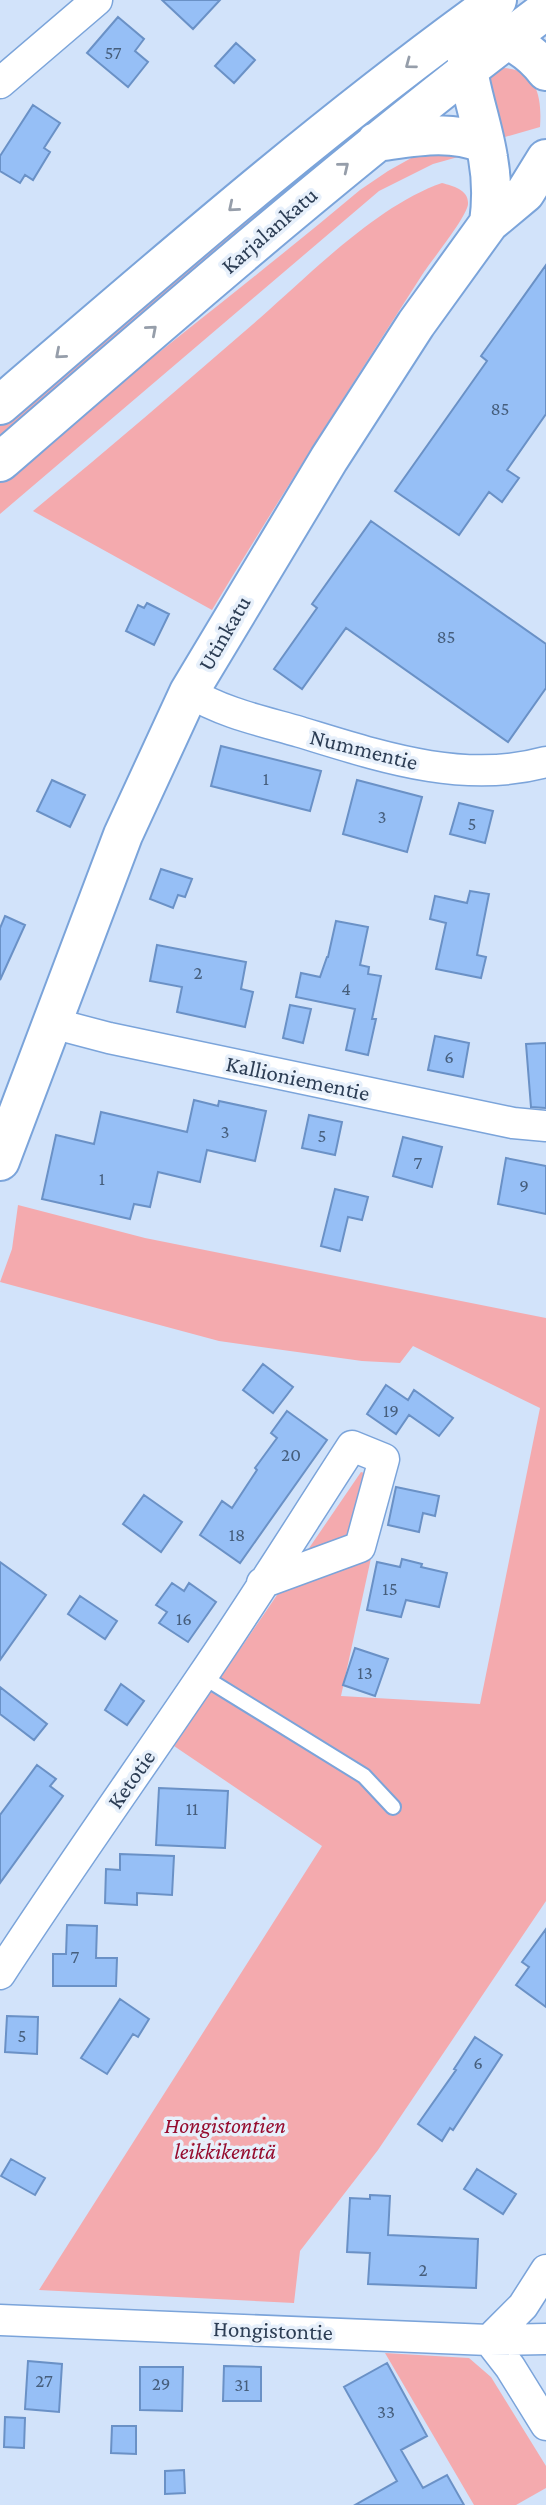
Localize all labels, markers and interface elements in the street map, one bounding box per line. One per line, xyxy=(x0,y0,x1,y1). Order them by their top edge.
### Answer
house number: 57 xyxy=(104,42,122,63)
one-way arrow xyxy=(406,56,418,69)
one-way arrow xyxy=(336,163,349,175)
street label: Karjalankatu xyxy=(216,181,322,279)
one-way arrow xyxy=(228,199,241,211)
one-way arrow xyxy=(144,326,157,338)
one-way arrow xyxy=(55,346,68,358)
house number: 85 xyxy=(491,398,509,419)
street label: Utinkatu xyxy=(192,591,256,675)
house number: 85 xyxy=(437,626,455,647)
street label: Nummentie xyxy=(307,723,421,775)
house number: 1 xyxy=(263,768,269,789)
house number: 3 xyxy=(377,806,387,827)
house number: 5 xyxy=(468,813,476,834)
house number: 2 xyxy=(193,962,203,983)
house number: 4 xyxy=(341,978,351,999)
house number: 6 xyxy=(444,1046,454,1067)
street label: Kallioniementie xyxy=(224,1050,372,1106)
house number: 3 xyxy=(220,1121,230,1142)
house number: 5 xyxy=(318,1125,326,1146)
house number: 7 xyxy=(414,1152,423,1173)
house number: 1 xyxy=(99,1168,105,1189)
house number: 9 xyxy=(519,1175,529,1196)
house number: 19 xyxy=(383,1400,399,1421)
house number: 20 xyxy=(281,1444,301,1465)
house number: 18 xyxy=(229,1524,245,1545)
house number: 15 xyxy=(382,1578,398,1599)
house number: 16 xyxy=(176,1608,192,1629)
house number: 13 xyxy=(357,1662,373,1683)
street label: Ketotie xyxy=(102,1745,160,1813)
house number: 11 xyxy=(186,1798,198,1819)
house number: 7 xyxy=(71,1946,80,1967)
house number: 5 xyxy=(18,2025,26,2046)
house number: 6 xyxy=(473,2052,483,2073)
park label: Hongistontien leikkikenttä xyxy=(164,2112,286,2164)
house number: 2 xyxy=(418,2259,428,2280)
street label: Hongistontie xyxy=(213,2315,333,2345)
house number: 27 xyxy=(35,2370,53,2391)
house number: 29 xyxy=(152,2373,170,2394)
house number: 31 xyxy=(234,2374,250,2395)
house number: 33 xyxy=(377,2401,395,2422)

